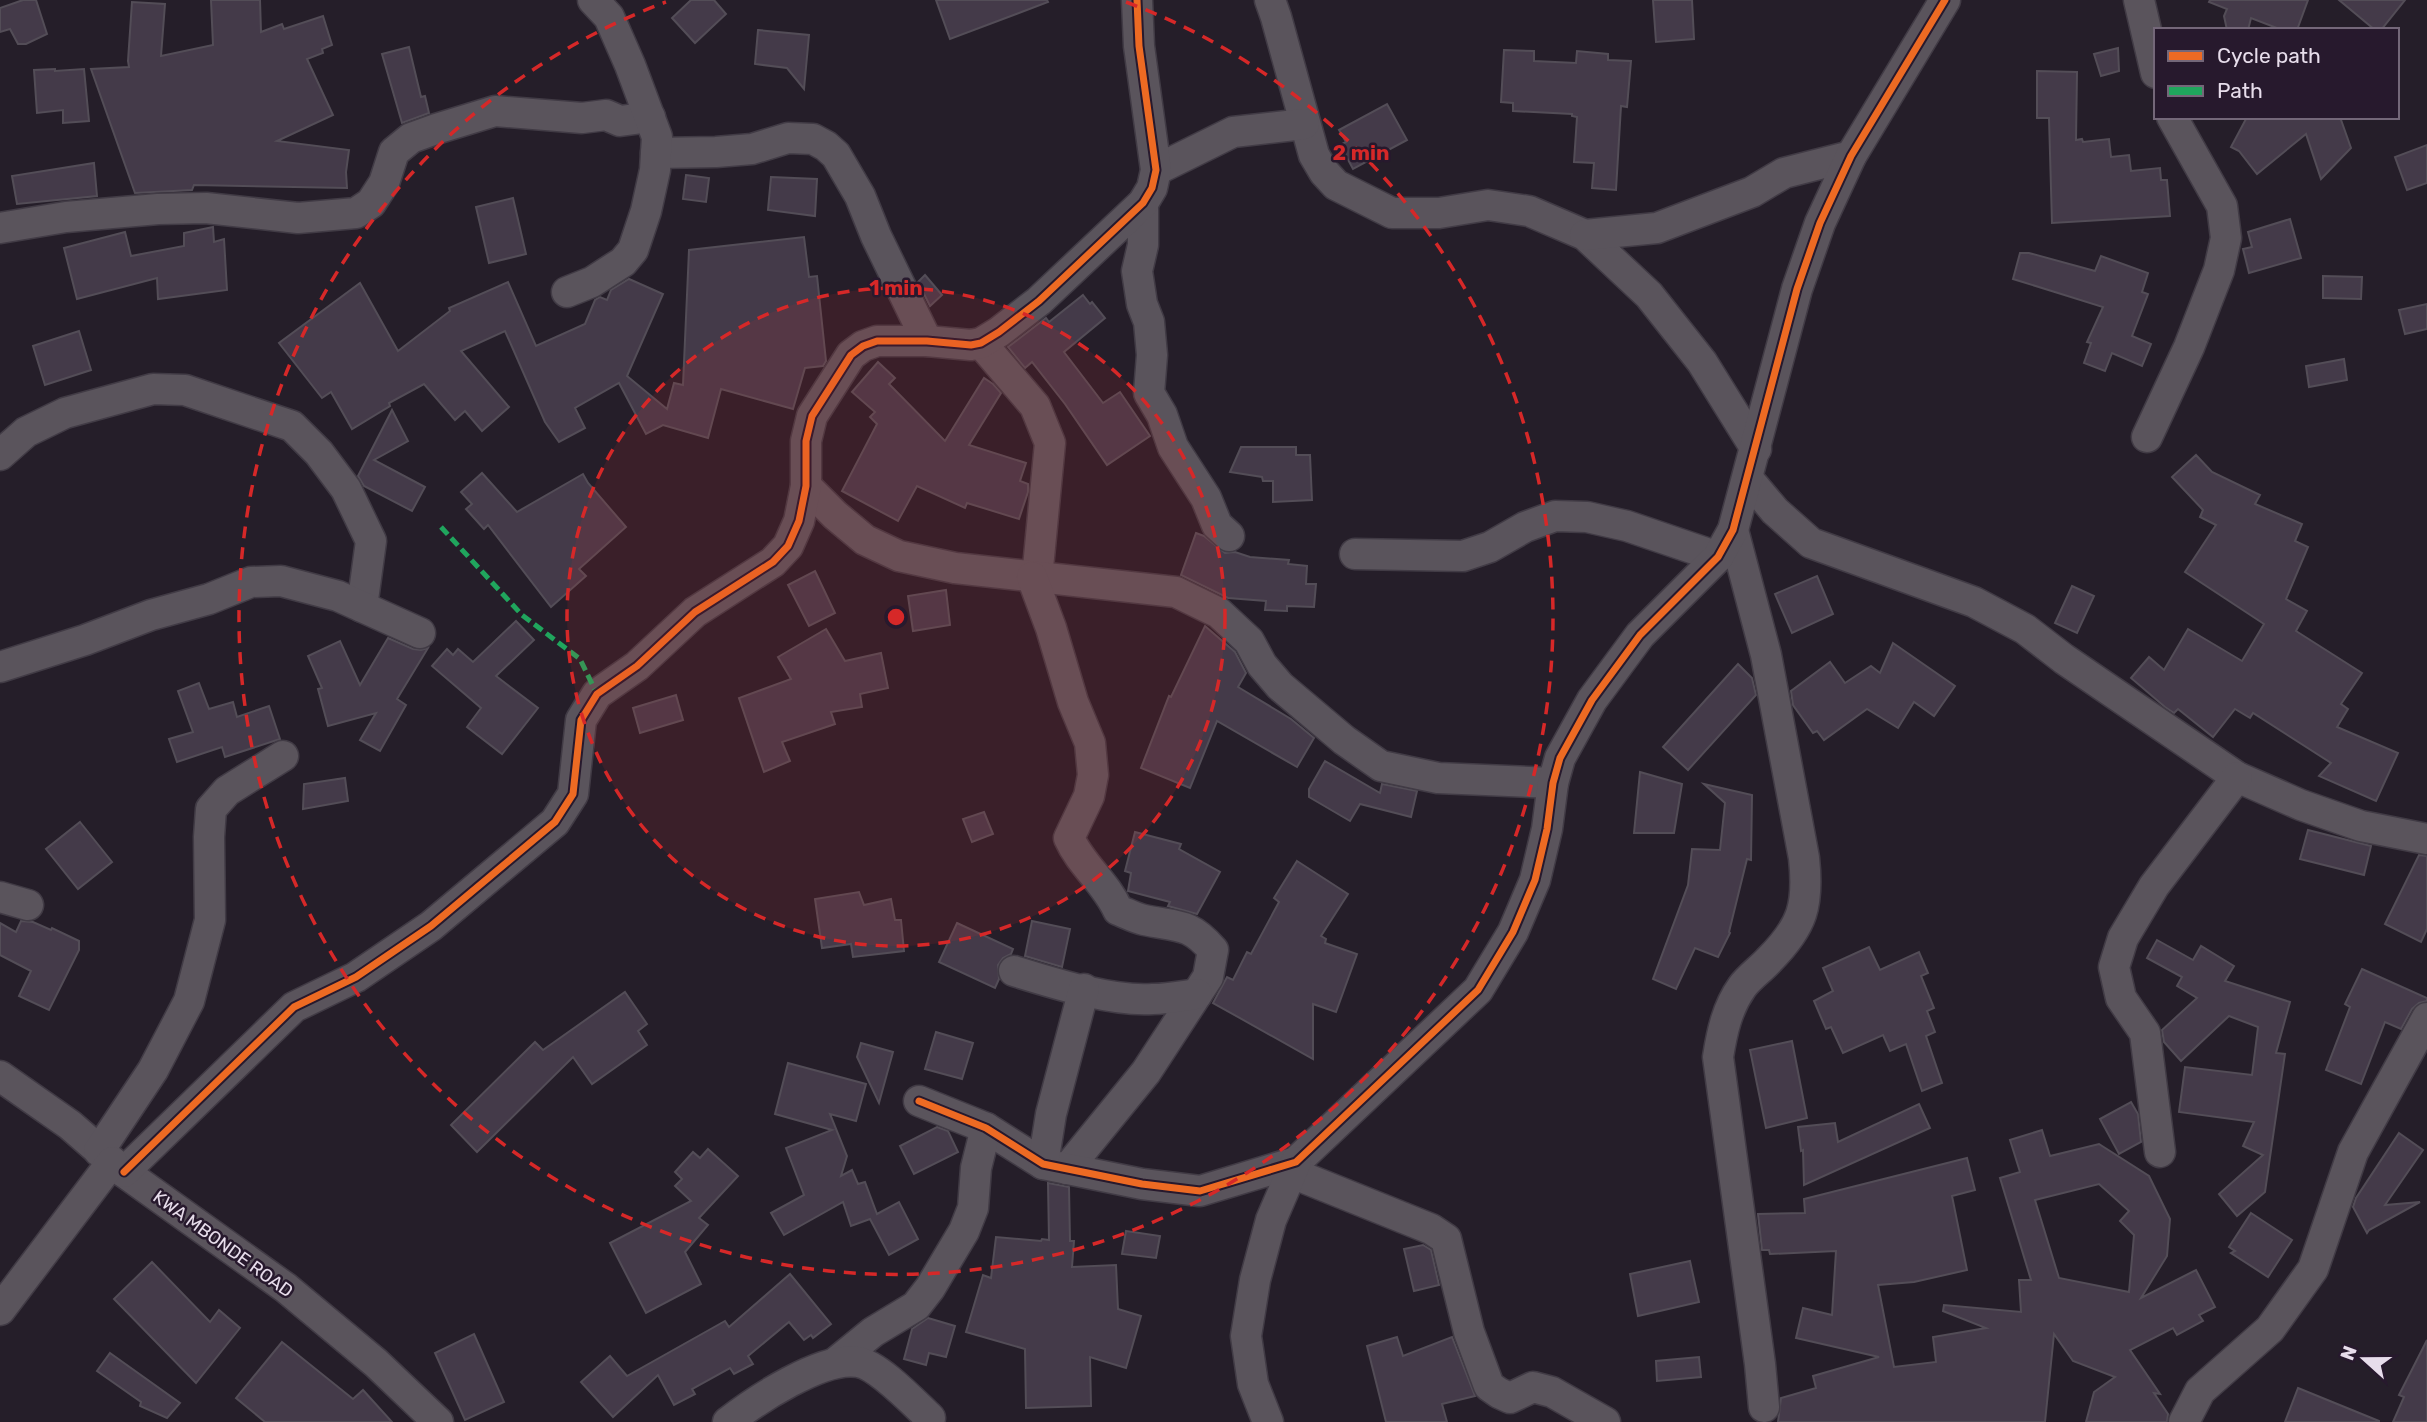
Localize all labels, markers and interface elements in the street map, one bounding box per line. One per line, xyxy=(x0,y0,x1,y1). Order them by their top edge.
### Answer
legend xyxy=(2154,28,2399,119)
text: Cycle path xyxy=(2217,43,2321,68)
text: Path xyxy=(2217,78,2263,103)
text: 2 min xyxy=(1333,140,1389,165)
text: 1 min xyxy=(869,275,923,300)
centre of rings xyxy=(884,605,908,629)
street label: KWA MBONDE ROAD xyxy=(149,1186,297,1302)
north arrow xyxy=(2329,1324,2399,1394)
text: N xyxy=(2335,1343,2362,1364)

